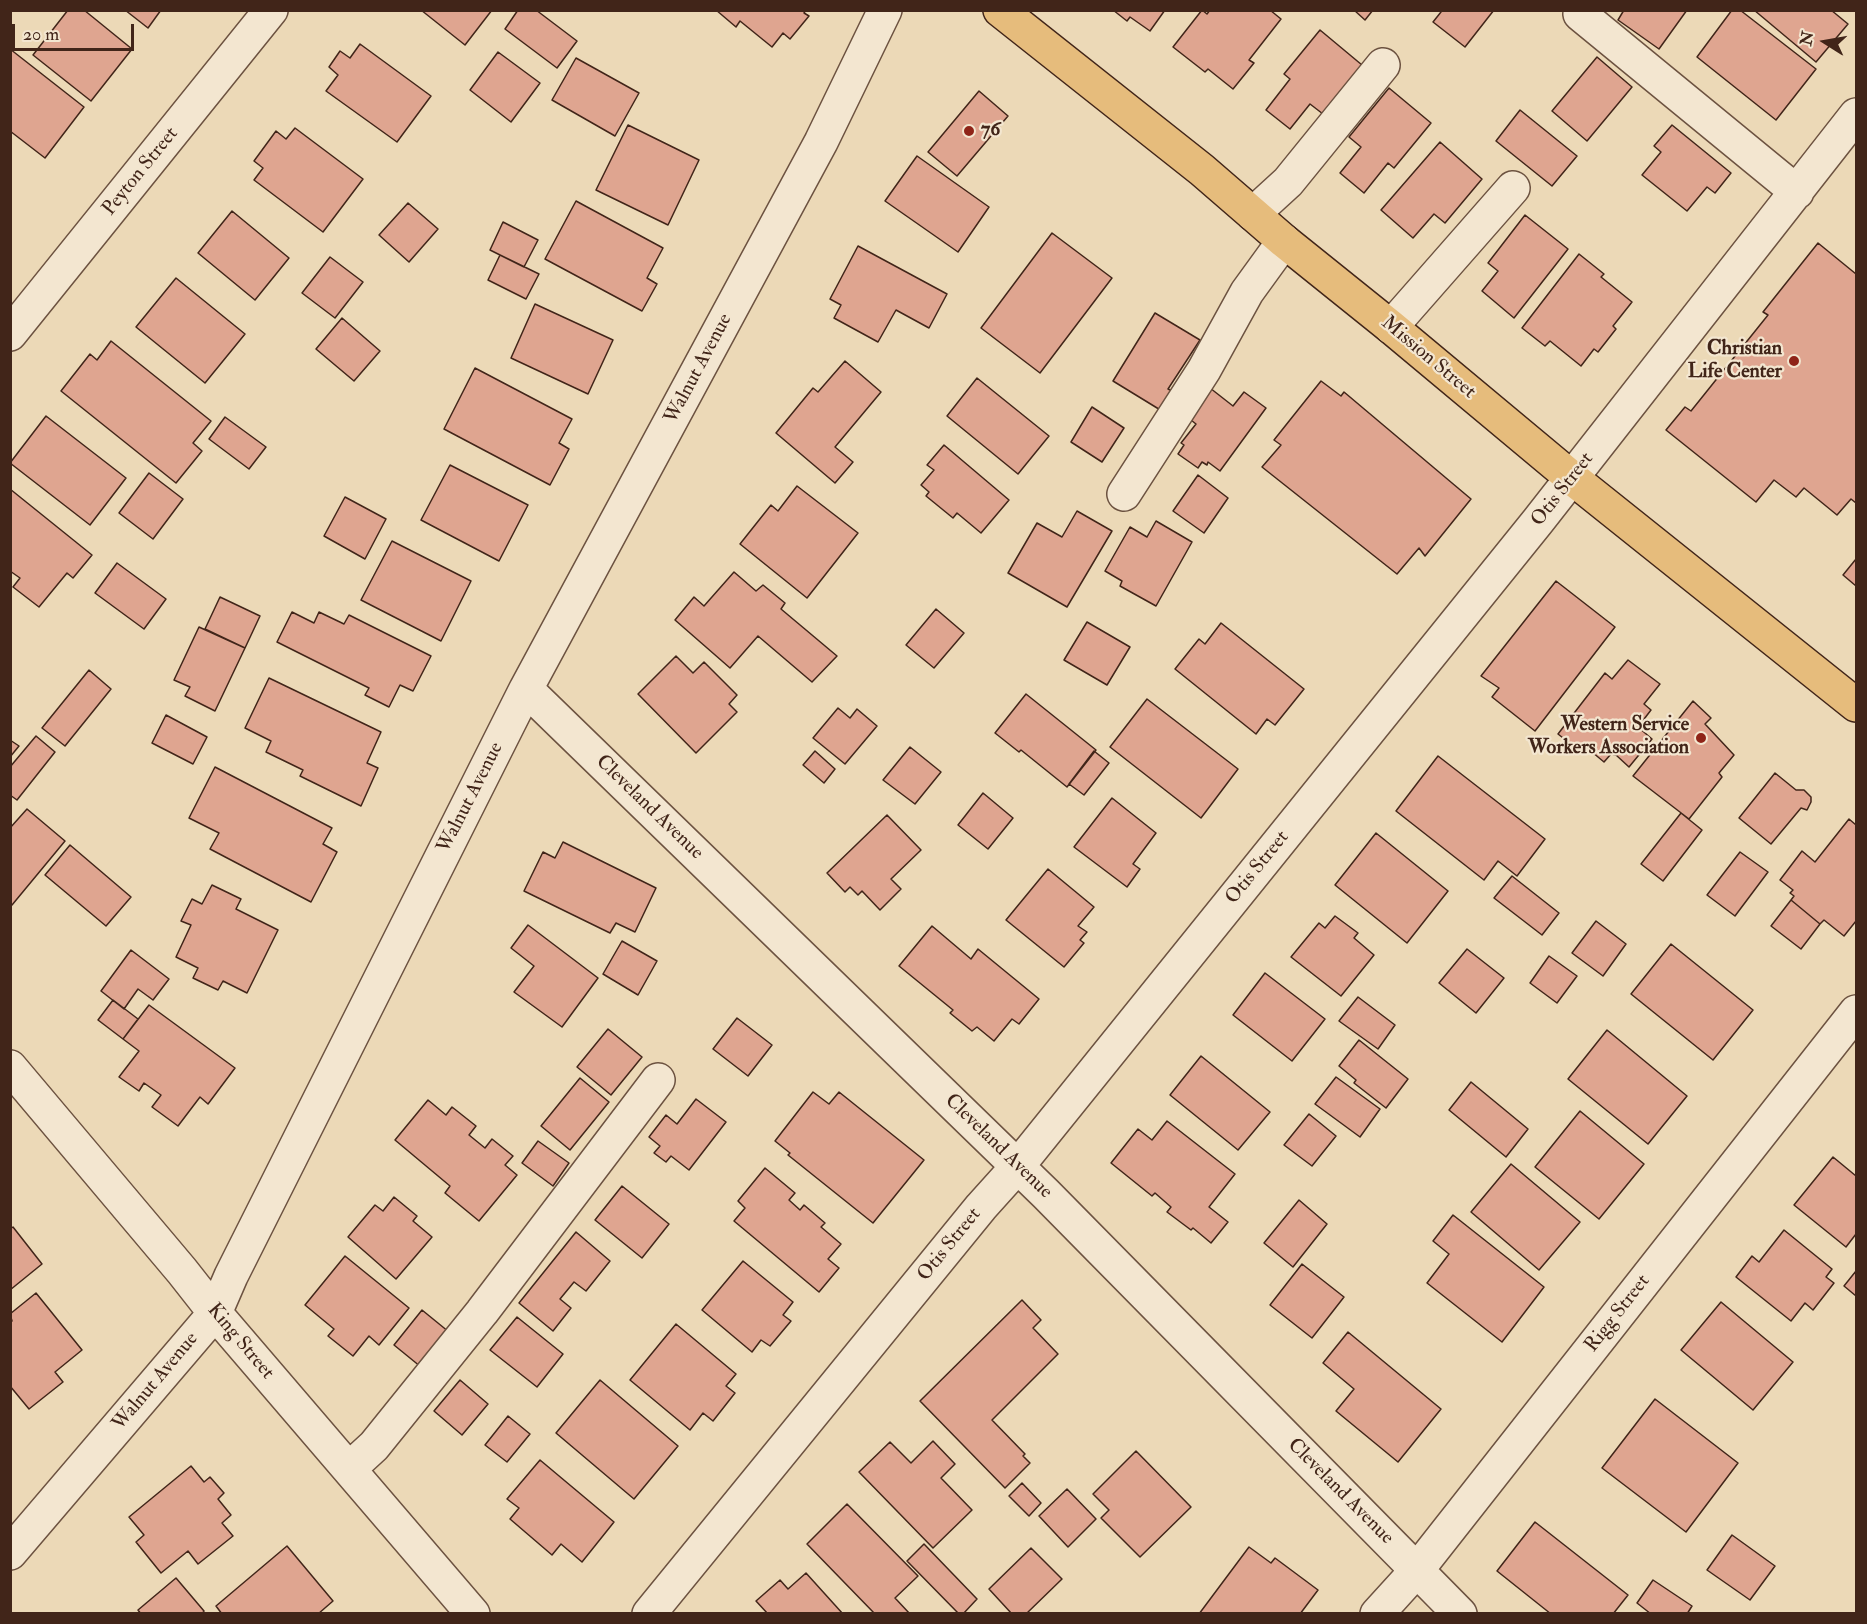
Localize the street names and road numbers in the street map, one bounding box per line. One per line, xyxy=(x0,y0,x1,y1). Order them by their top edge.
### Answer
street label: Peyton Street xyxy=(98,123,184,221)
street label: Walnut Avenue xyxy=(660,310,738,428)
street label: Mission Street xyxy=(1376,312,1480,404)
street label: Otis Street xyxy=(1527,448,1599,532)
street label: Walnut Avenue xyxy=(433,739,509,857)
street label: Cleveland Avenue xyxy=(590,751,708,865)
street label: Otis Street xyxy=(1221,827,1295,909)
street label: Cleveland Avenue xyxy=(939,1090,1057,1204)
street label: Otis Street xyxy=(913,1204,987,1286)
street label: Rigg Street xyxy=(1580,1270,1656,1358)
street label: King Street xyxy=(201,1299,279,1385)
street label: Walnut Avenue xyxy=(108,1328,204,1436)
street label: Cleveland Avenue xyxy=(1282,1434,1398,1550)

